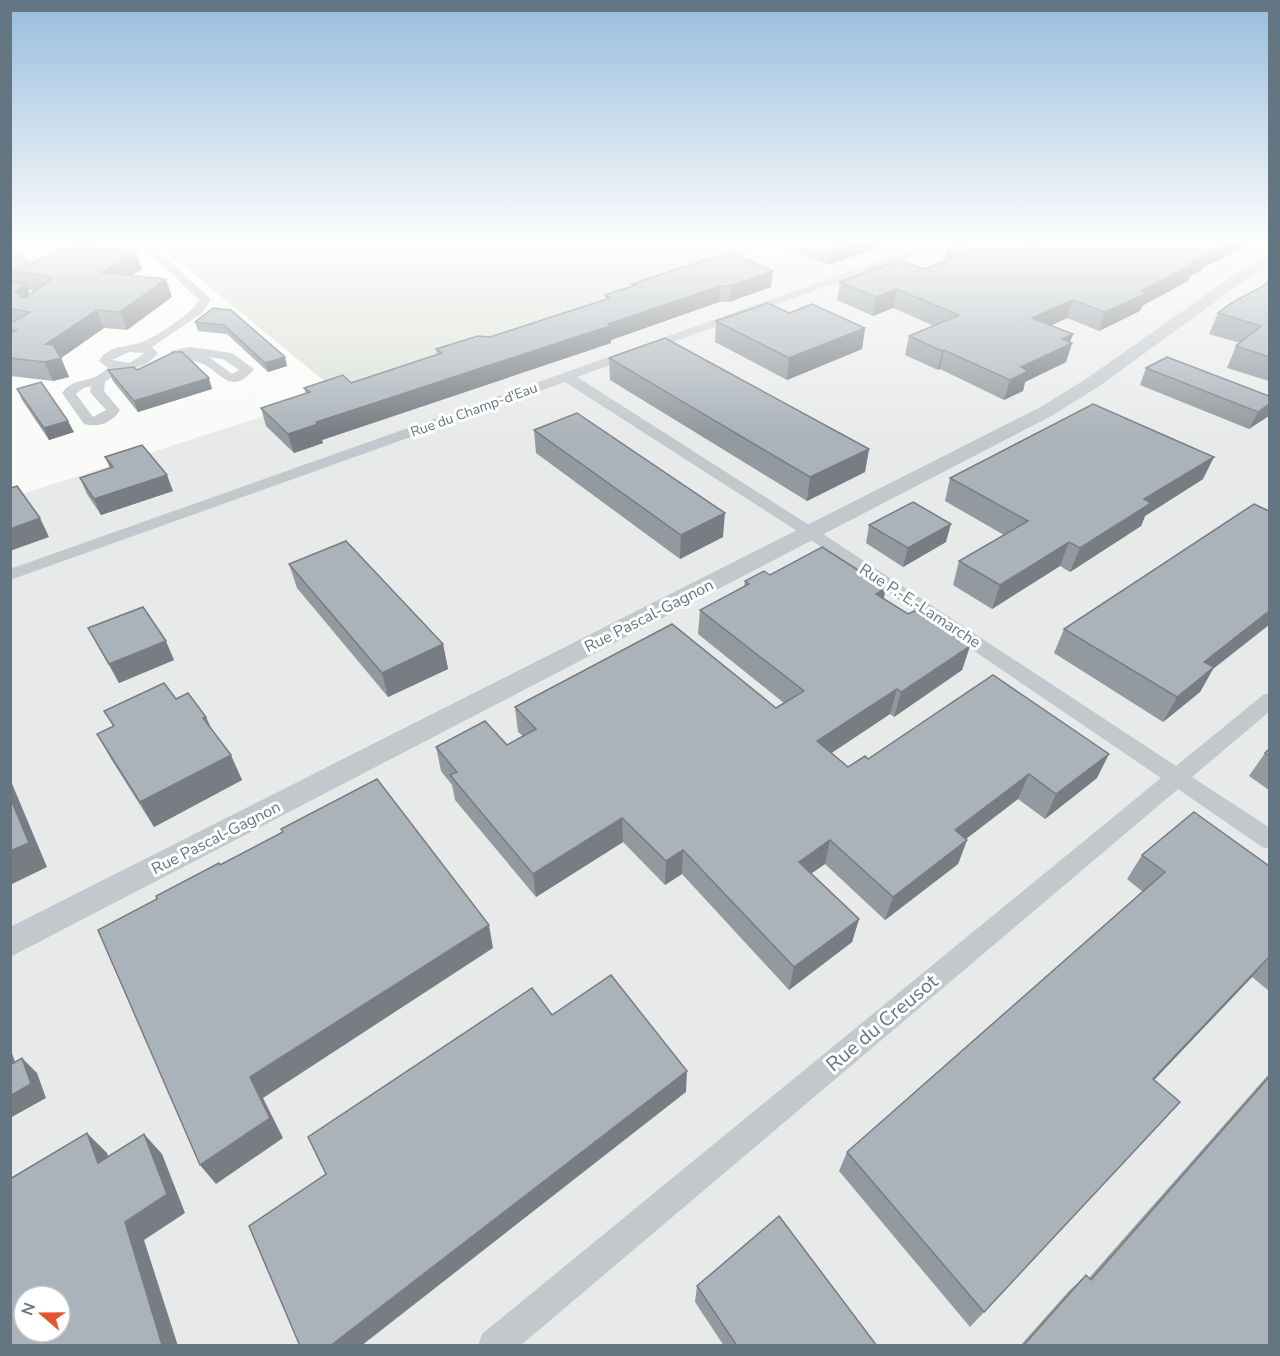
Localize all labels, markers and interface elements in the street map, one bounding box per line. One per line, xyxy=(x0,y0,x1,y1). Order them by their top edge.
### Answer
street label: Rue du Champ-d'Eau xyxy=(408,378,540,442)
street label: Rue P.-E.-Lamarche xyxy=(855,558,985,654)
street label: Rue Pascal-Gagnon xyxy=(581,574,717,658)
street label: Rue Pascal-Gagnon xyxy=(148,796,284,880)
street label: Rue du Creusot xyxy=(820,968,944,1078)
north arrow xyxy=(12,1284,72,1344)
text: N xyxy=(16,1300,41,1319)

